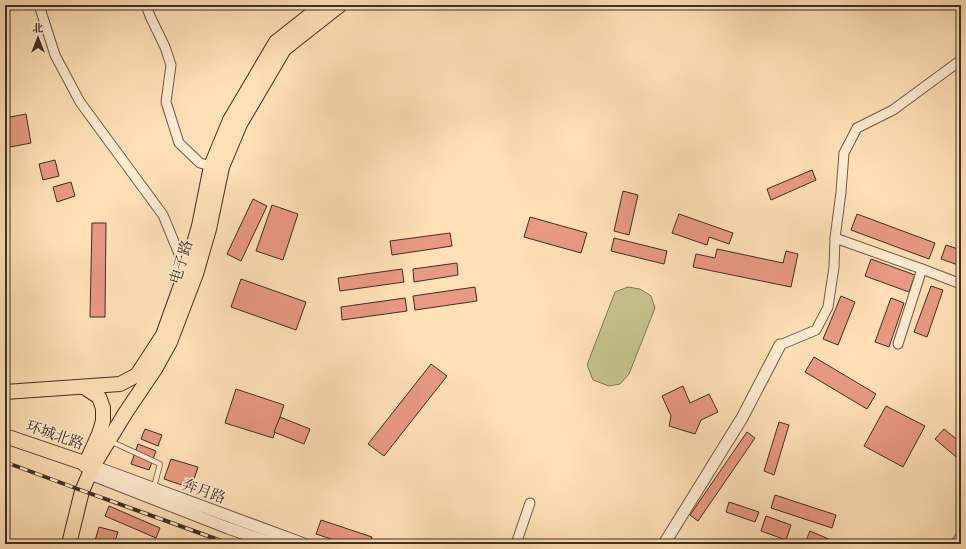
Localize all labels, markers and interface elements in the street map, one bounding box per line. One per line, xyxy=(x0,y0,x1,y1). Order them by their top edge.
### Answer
north arrow xyxy=(18,18,58,58)
text: 北 xyxy=(33,21,44,35)
street label: 电子路 xyxy=(165,238,196,286)
street label: 环城北路 xyxy=(24,416,87,453)
street label: 奔月路 xyxy=(180,474,229,507)

